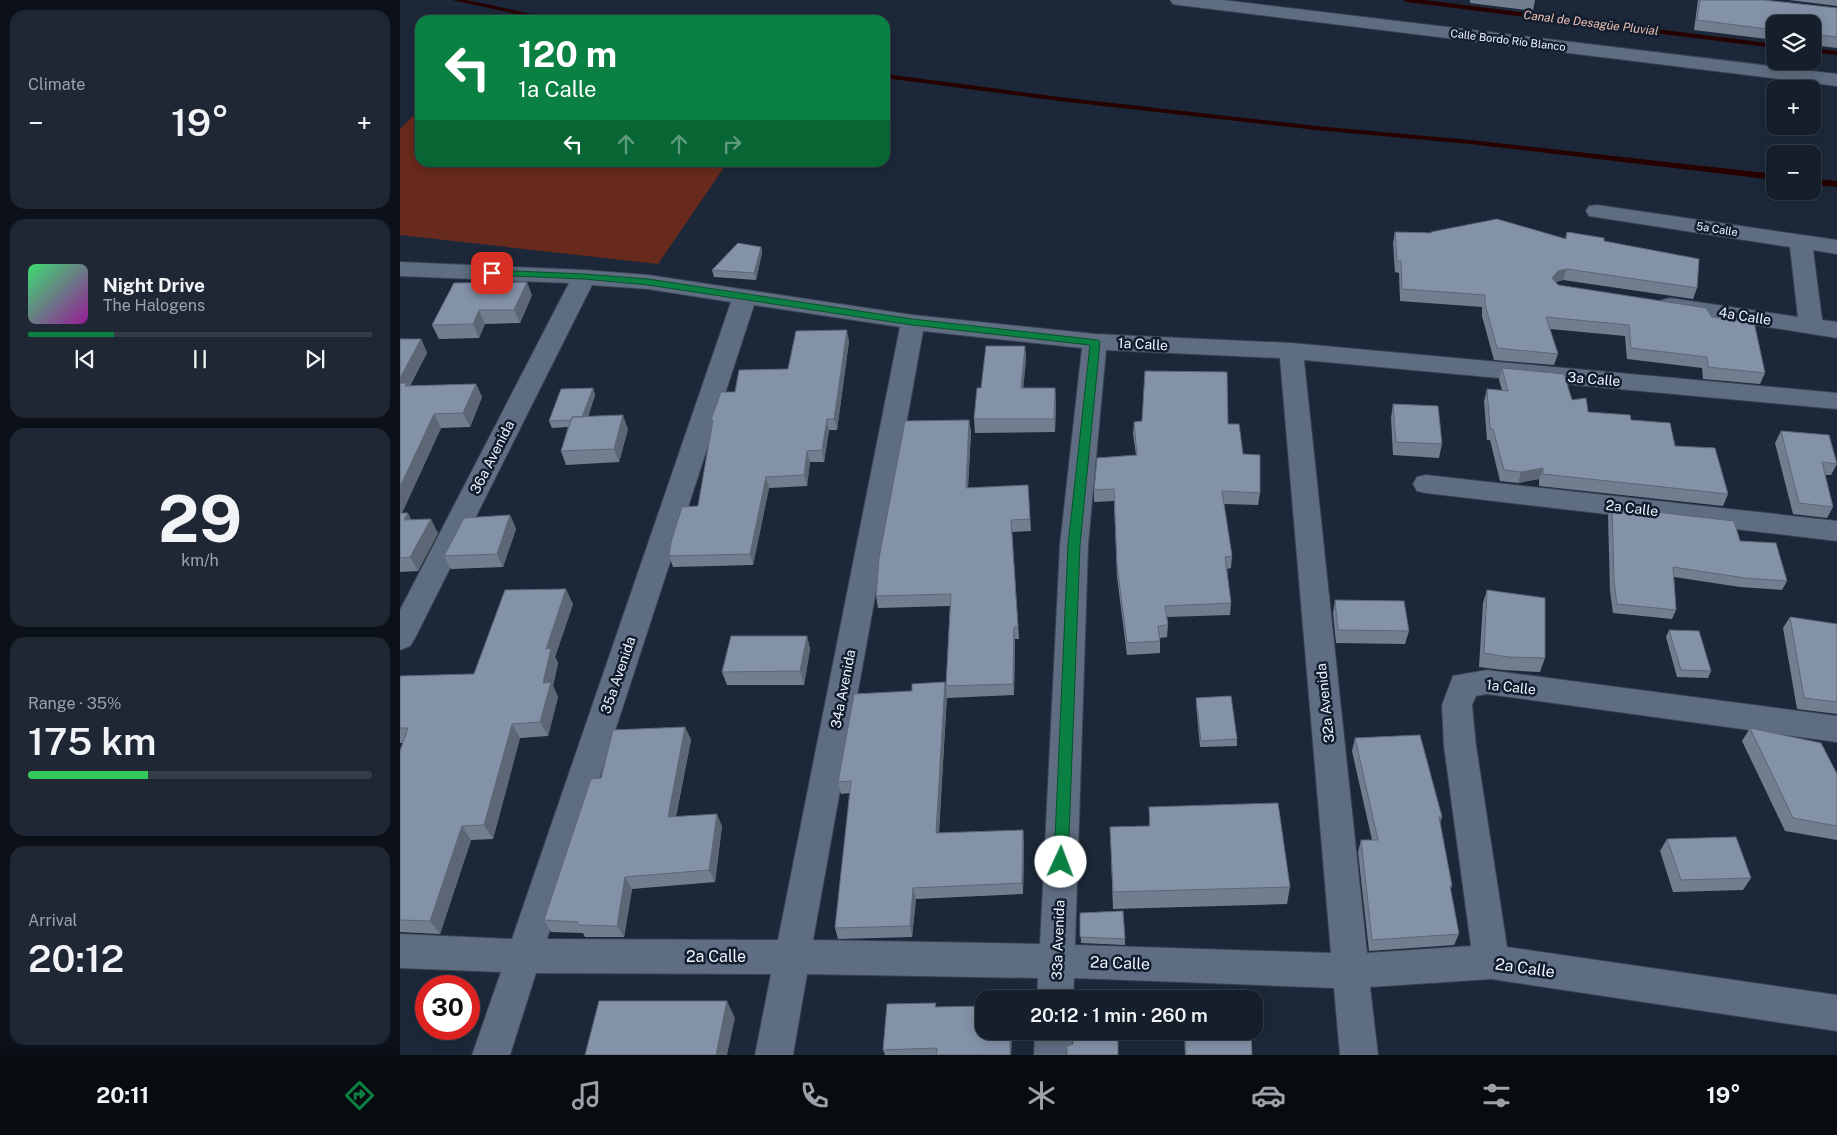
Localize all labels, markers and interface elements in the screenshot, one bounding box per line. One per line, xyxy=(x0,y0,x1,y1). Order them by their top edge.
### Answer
water label: Canal de Desagüe Pluvial xyxy=(1523,8,1659,38)
map controls xyxy=(1766,15,1821,200)
button: layers xyxy=(1766,15,1821,70)
street label: Calle Bordo Río Blanco xyxy=(1450,27,1566,53)
text: 120 m xyxy=(518,34,617,75)
icon: left xyxy=(435,35,500,100)
text: Climate xyxy=(28,75,85,94)
text: 1a Calle xyxy=(518,76,597,102)
button: + xyxy=(1766,80,1821,135)
text: 19° xyxy=(171,100,229,145)
text: − xyxy=(28,106,44,139)
text: + xyxy=(356,106,372,139)
icon: left xyxy=(559,130,587,158)
icon: ahead xyxy=(612,130,640,158)
icon: ahead xyxy=(665,130,693,158)
icon: right xyxy=(718,130,746,158)
button: − xyxy=(1766,145,1821,200)
street label: 5a Calle xyxy=(1695,220,1739,238)
pin xyxy=(471,252,513,294)
icon: arrive xyxy=(478,259,506,287)
text: Night Drive xyxy=(103,274,205,296)
text: The Halogens xyxy=(103,296,205,315)
street label: 4a Calle xyxy=(1718,304,1773,328)
street label: 1a Calle xyxy=(1118,335,1168,353)
icon: previous xyxy=(71,345,99,373)
icon: pause xyxy=(186,345,214,373)
icon: next xyxy=(301,345,329,373)
street label: 3a Calle xyxy=(1567,369,1621,389)
street label: 36a Avenida xyxy=(467,418,517,496)
text: 29 xyxy=(158,480,242,557)
street label: 2a Calle xyxy=(1605,497,1659,519)
text: km/h xyxy=(181,551,219,570)
street label: 35a Avenida xyxy=(597,634,639,716)
street label: 34a Avenida xyxy=(827,648,859,730)
street label: 32a Avenida xyxy=(1313,662,1337,744)
street label: 1a Calle xyxy=(1485,676,1537,698)
text: Range · 35% xyxy=(28,694,122,713)
text: 175 km xyxy=(28,719,156,764)
position arrow xyxy=(1034,835,1086,887)
street label: 33a Avenida xyxy=(1049,900,1067,980)
text: Arrival xyxy=(28,911,77,930)
text: 20:12 xyxy=(28,936,124,981)
street label: 2a Calle xyxy=(686,947,746,966)
street label: 2a Calle xyxy=(1090,952,1150,974)
street label: 2a Calle xyxy=(1494,954,1556,982)
speed limit sign: 30 xyxy=(415,975,480,1040)
text: 20:12 · 1 min · 260 m xyxy=(1030,1004,1208,1026)
icon: directions xyxy=(342,1078,377,1113)
icon: music xyxy=(569,1078,604,1113)
icon: phone xyxy=(797,1078,832,1113)
icon: climate xyxy=(1024,1078,1059,1113)
icon: car xyxy=(1251,1078,1286,1113)
icon: filters xyxy=(1479,1078,1514,1113)
text: 20:11 xyxy=(96,1082,149,1108)
text: 19° xyxy=(1706,1082,1741,1108)

